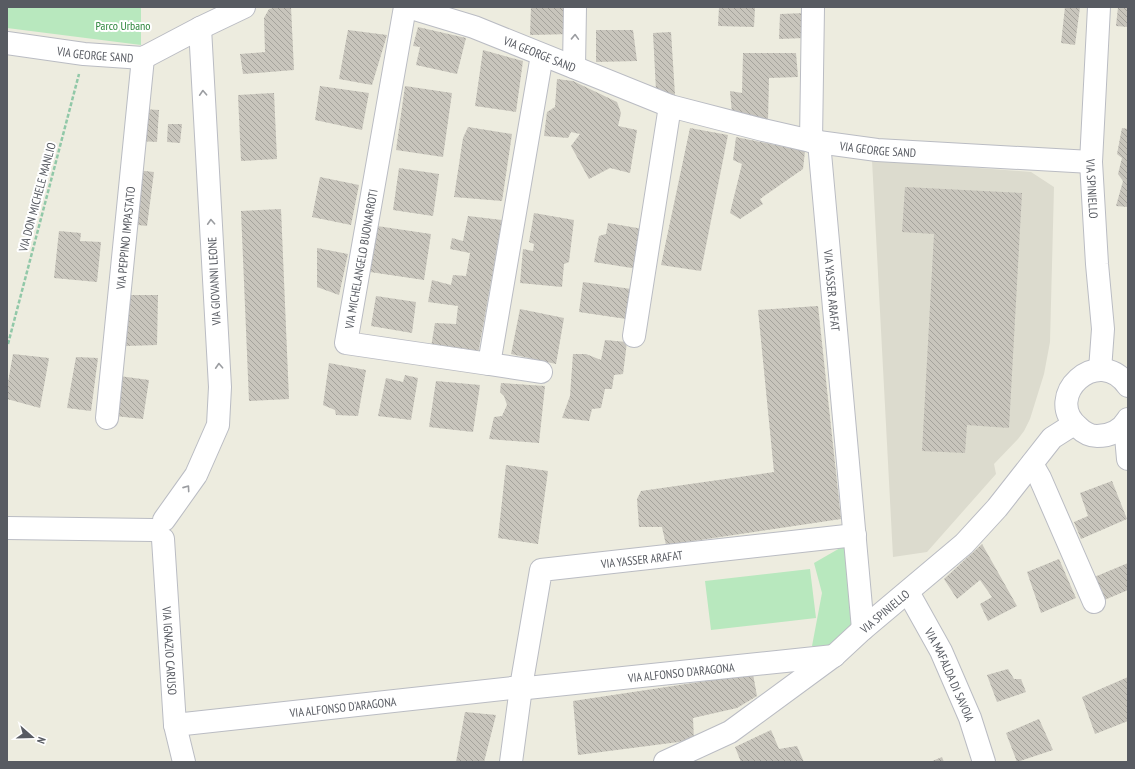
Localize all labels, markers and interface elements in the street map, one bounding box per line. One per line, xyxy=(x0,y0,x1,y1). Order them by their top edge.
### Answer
park label: Parco Urbano xyxy=(96,18,150,33)
street label: VIA GEORGE SAND xyxy=(501,32,578,75)
one-way arrow xyxy=(570,34,579,40)
street label: VIA GEORGE SAND xyxy=(55,43,134,65)
one-way arrow xyxy=(199,90,208,96)
street label: VIA GEORGE SAND xyxy=(838,137,916,160)
street label: VIA DON MICHELE MANLIO xyxy=(15,140,59,254)
street label: VIA SPINIELLO xyxy=(1083,157,1102,219)
street label: VIA PEPPINO IMPASTATO xyxy=(112,185,138,291)
street label: VIA MICHELANGELO BUONARROTI xyxy=(341,188,381,331)
one-way arrow xyxy=(206,219,215,225)
street label: VIA GIOVANNI LEONE xyxy=(204,236,224,327)
street label: VIA YASSER ARAFAT xyxy=(821,248,844,333)
one-way arrow xyxy=(214,363,223,369)
one-way arrow xyxy=(182,486,189,493)
street label: VIA YASSER ARAFAT xyxy=(599,547,684,571)
street label: VIA SPINIELLO xyxy=(856,586,912,637)
street label: VIA IGNAZIO CARUSO xyxy=(160,605,181,696)
street label: VIA MAFALDA DI SAVOIA xyxy=(922,624,978,724)
street label: VIA ALFONSO D'ARAGONA xyxy=(626,659,735,685)
street label: VIA ALFONSO D'ARAGONA xyxy=(288,693,397,720)
north arrow xyxy=(12,717,52,757)
text: N xyxy=(34,735,49,746)

